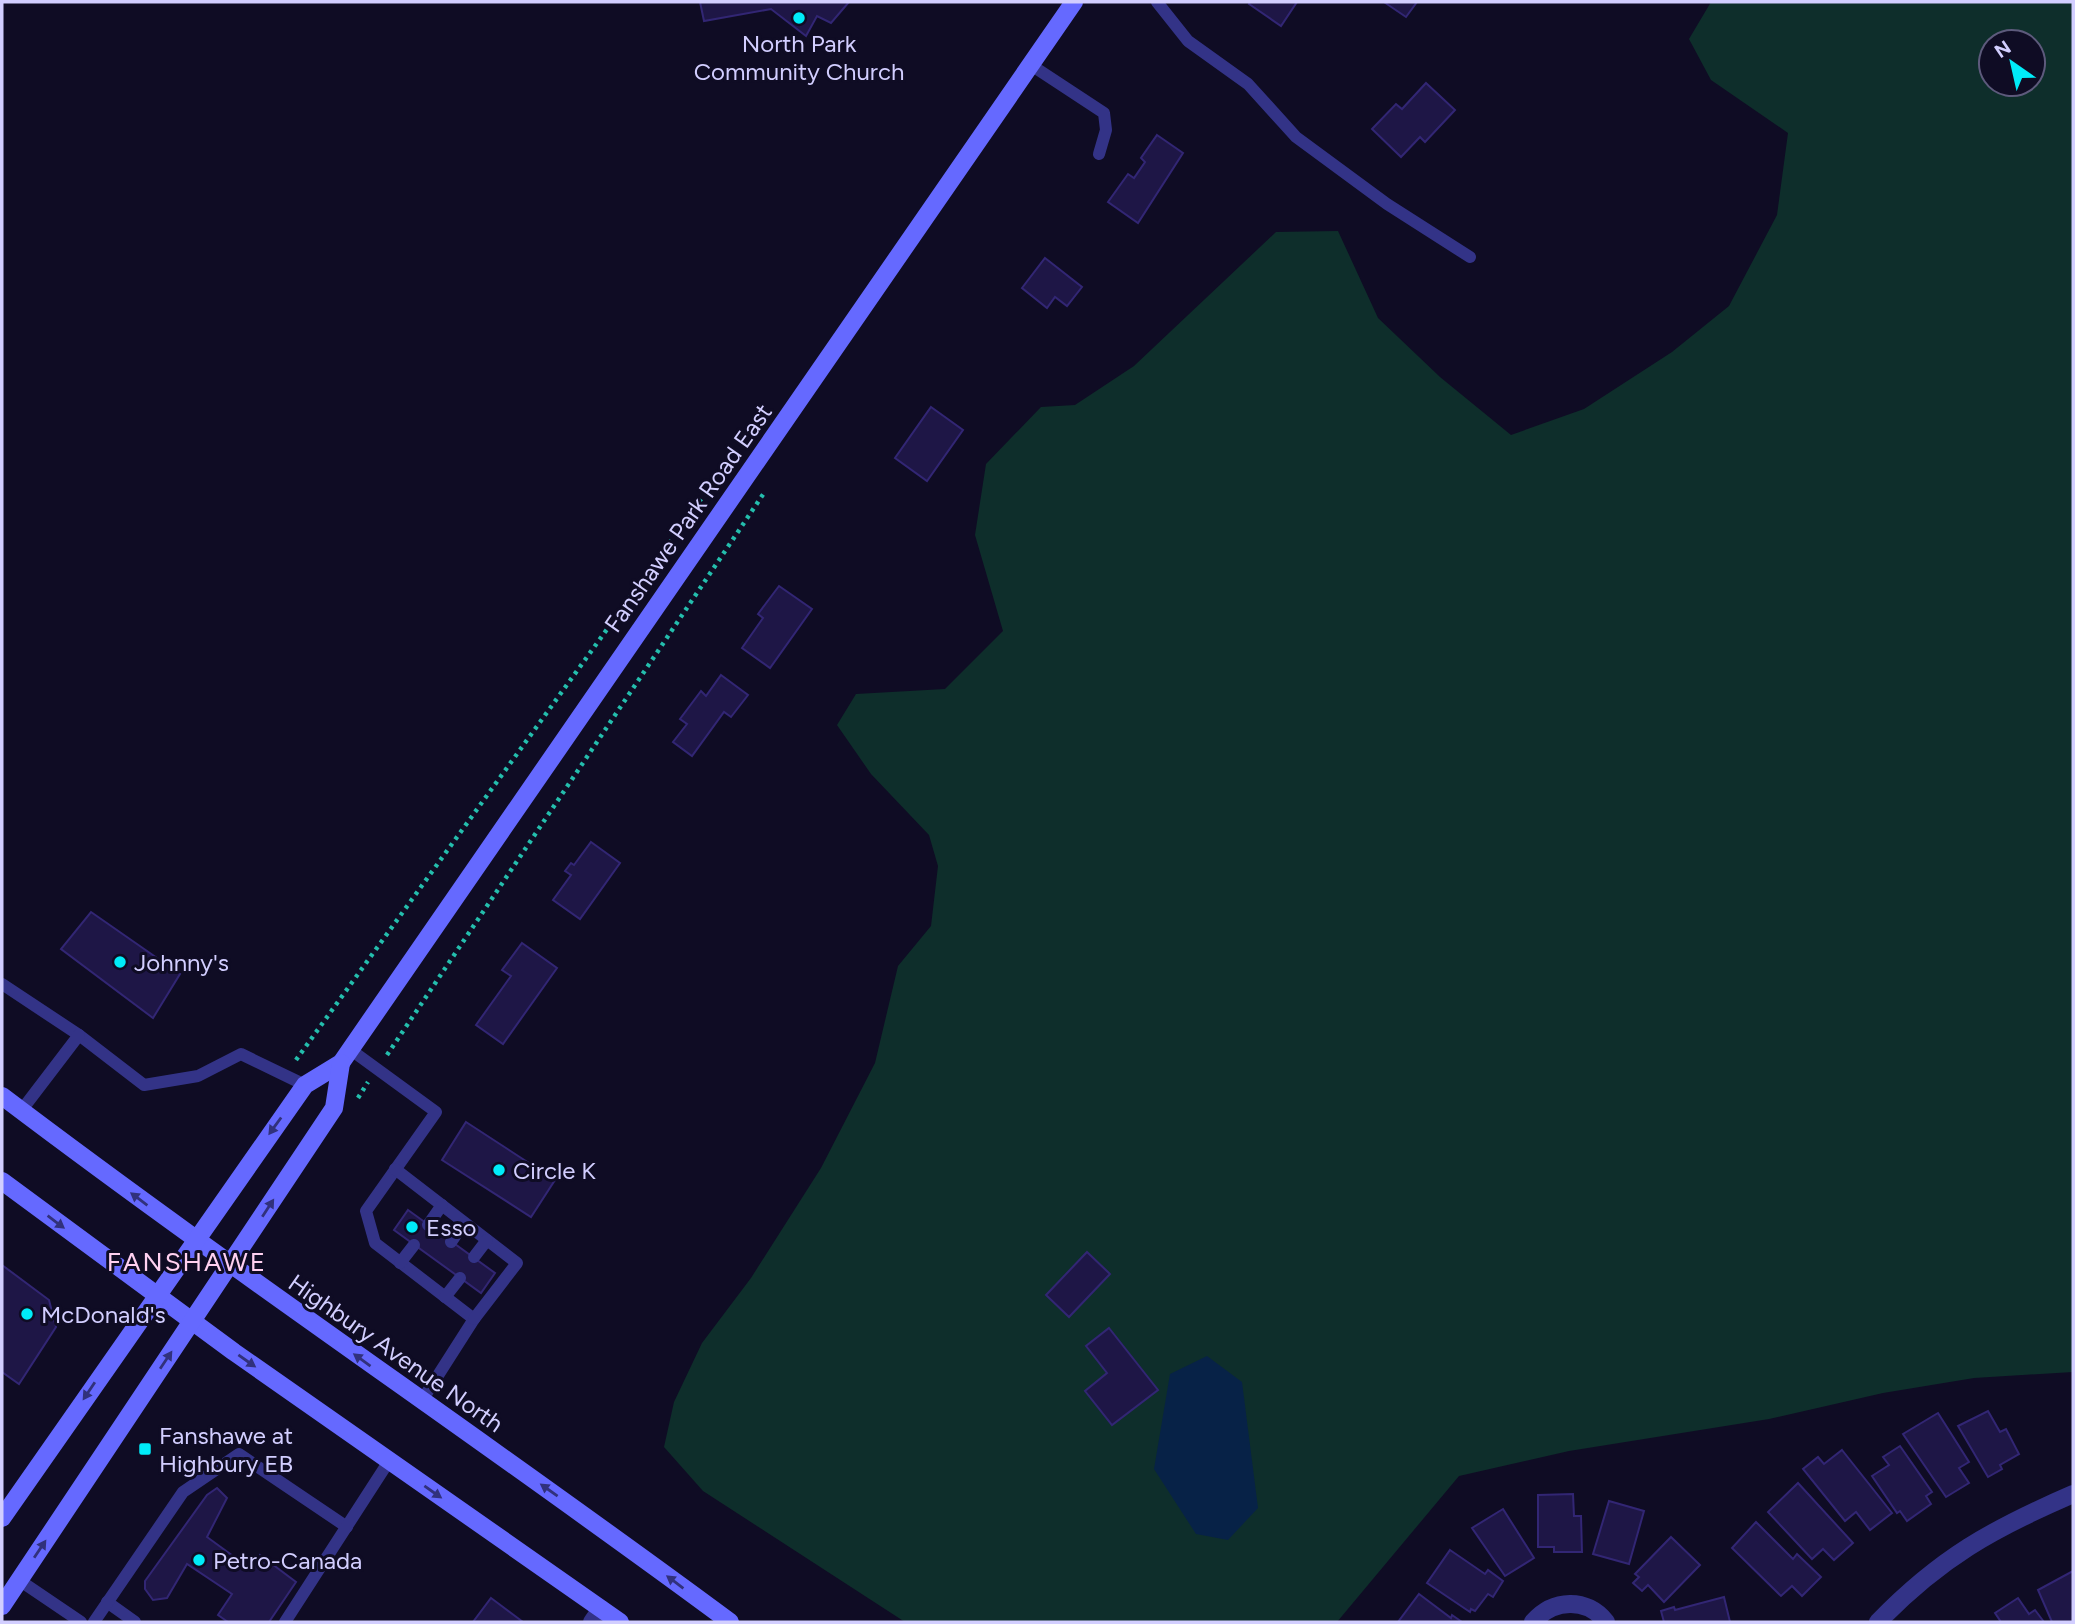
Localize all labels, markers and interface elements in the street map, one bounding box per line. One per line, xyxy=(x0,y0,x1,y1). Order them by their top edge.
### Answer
marker: North Park Community Church xyxy=(791,10,807,26)
north arrow xyxy=(1977,28,2047,98)
place label: North Park Community Church xyxy=(694,29,904,86)
text: N xyxy=(1990,36,2015,63)
street label: Fanshawe Park Road East xyxy=(598,398,778,638)
place label: Johnny's xyxy=(134,948,229,977)
marker: Johnny's xyxy=(112,954,128,970)
one-way arrow xyxy=(269,1117,283,1135)
place label: Circle K xyxy=(513,1156,596,1185)
marker: Circle K xyxy=(491,1162,507,1178)
one-way arrow xyxy=(130,1192,148,1206)
one-way arrow xyxy=(262,1198,275,1218)
place label: Esso xyxy=(426,1213,477,1242)
one-way arrow xyxy=(47,1215,66,1229)
marker: Esso xyxy=(404,1219,420,1235)
district label: FANSHAWE xyxy=(107,1246,267,1278)
street label: Highbury Avenue North xyxy=(283,1268,509,1438)
place label: McDonald's xyxy=(41,1300,166,1329)
marker: McDonald's xyxy=(19,1306,35,1322)
one-way arrow xyxy=(159,1350,172,1369)
one-way arrow xyxy=(353,1353,372,1367)
one-way arrow xyxy=(238,1354,256,1368)
one-way arrow xyxy=(82,1381,95,1401)
place label: Fanshawe at Highbury EB xyxy=(159,1421,293,1478)
marker: Fanshawe at Highbury EB xyxy=(137,1441,153,1457)
one-way arrow xyxy=(540,1483,558,1497)
one-way arrow xyxy=(424,1485,442,1499)
one-way arrow xyxy=(33,1540,47,1558)
place label: Petro-Canada xyxy=(213,1546,362,1575)
marker: Petro-Canada xyxy=(191,1552,207,1568)
one-way arrow xyxy=(667,1574,685,1589)

